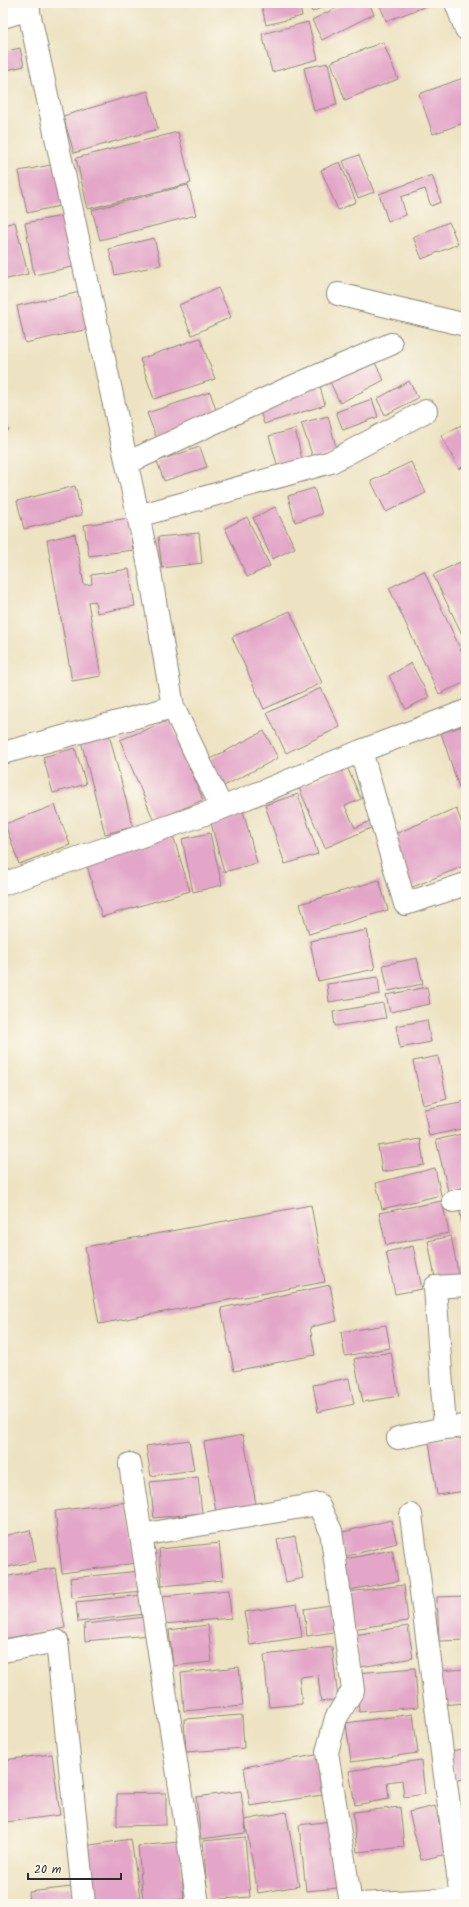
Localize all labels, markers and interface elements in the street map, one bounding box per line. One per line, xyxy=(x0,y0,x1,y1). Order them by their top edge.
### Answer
scale bar xyxy=(28,1855,121,1881)
text: 20 m xyxy=(34,1860,62,1879)

